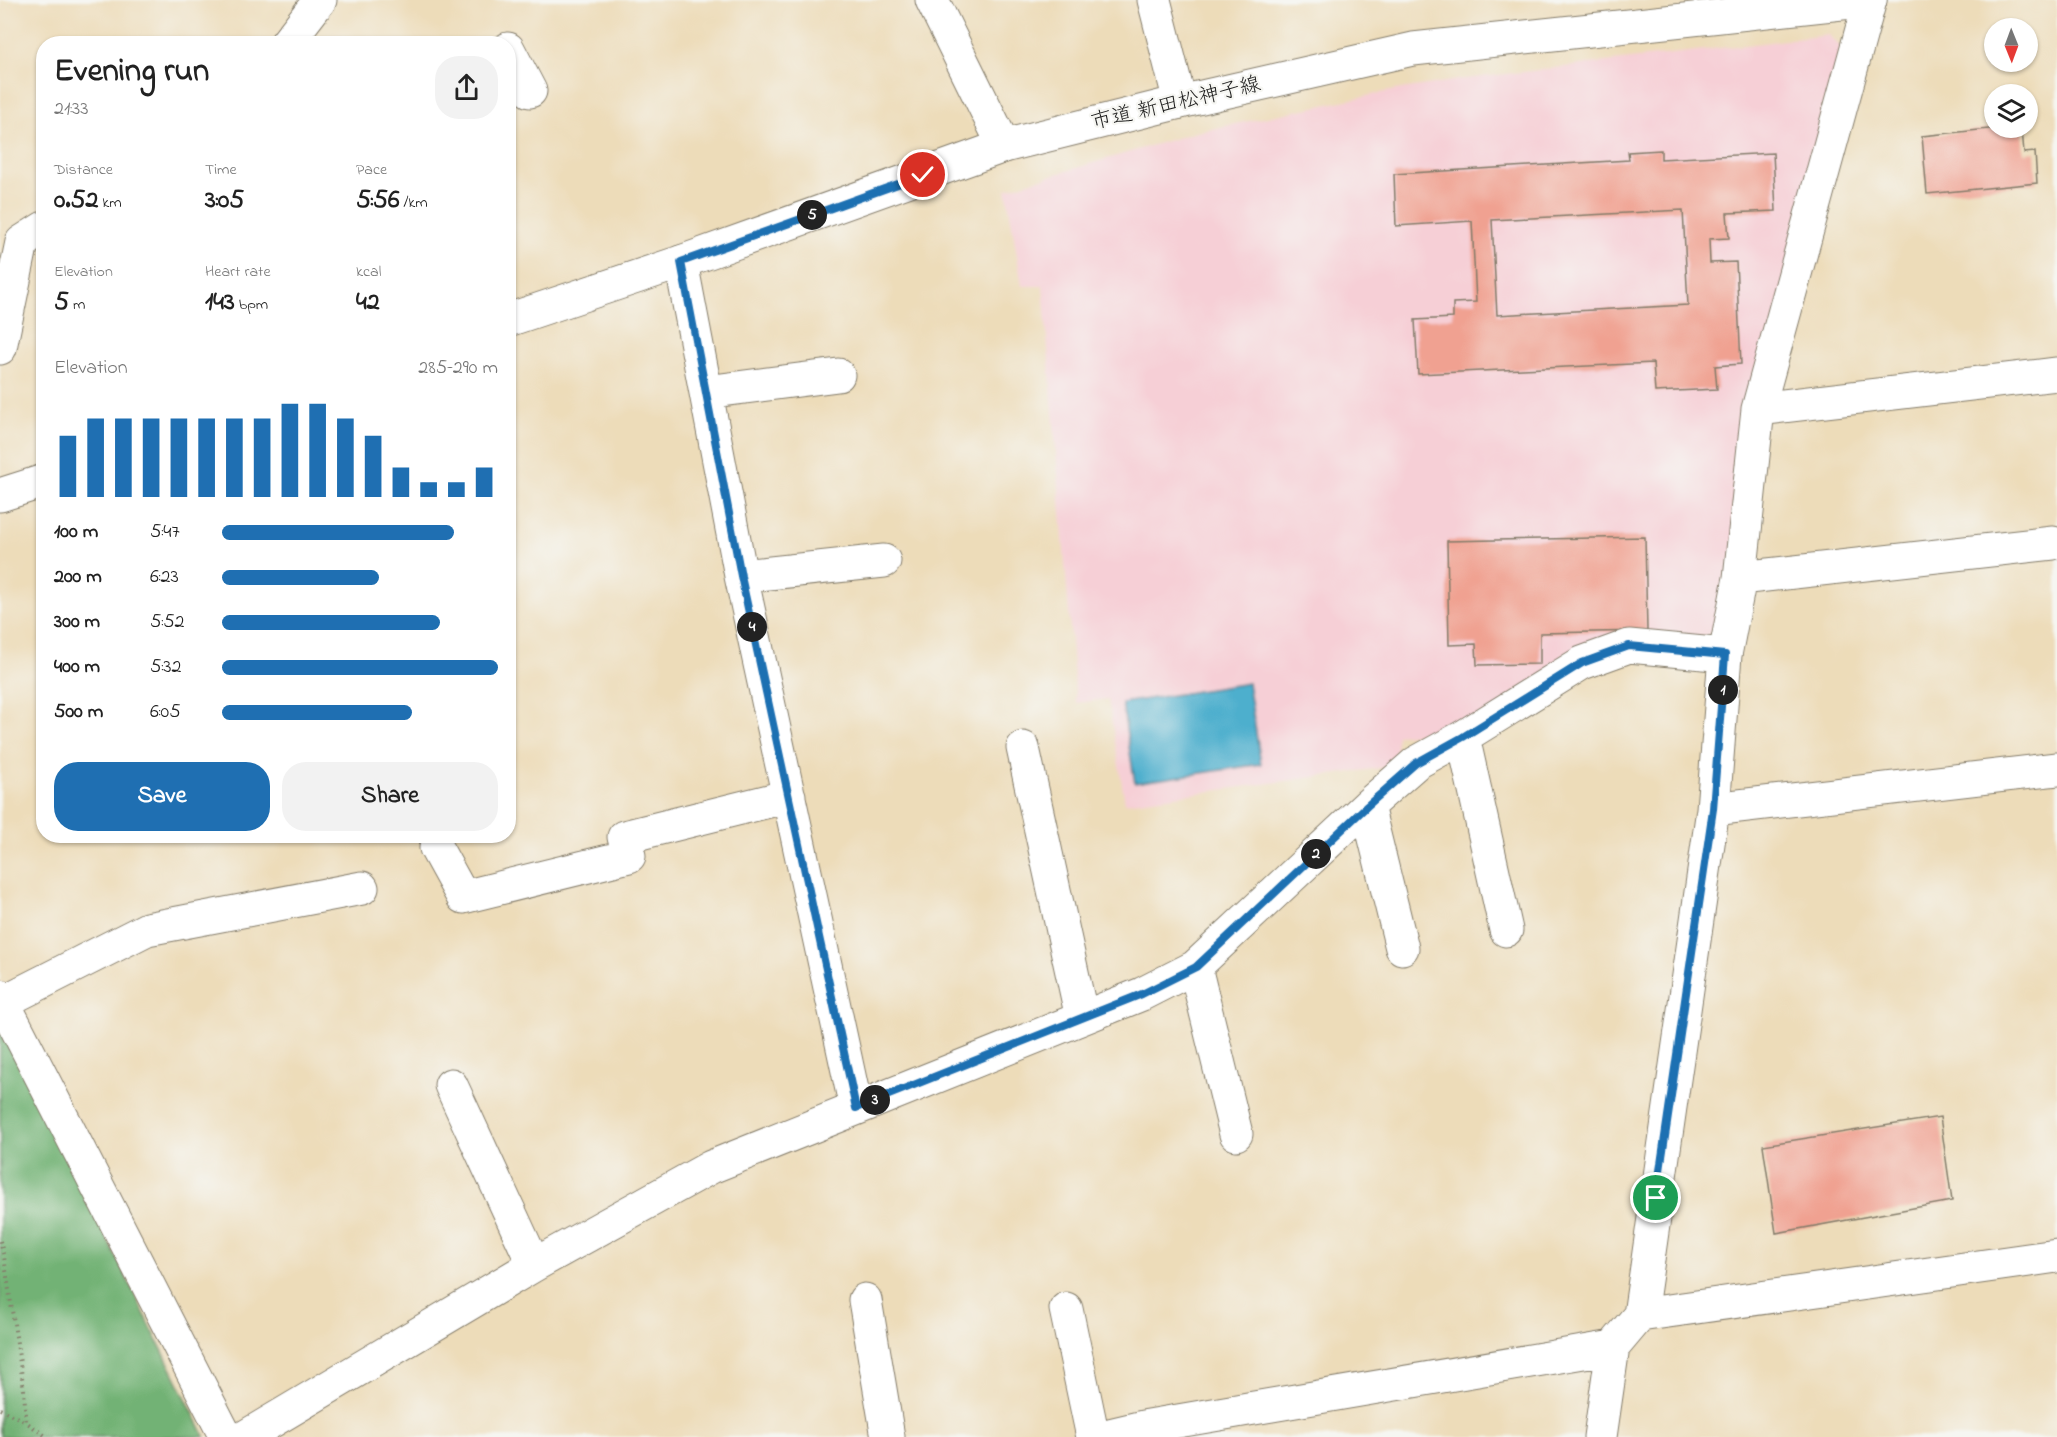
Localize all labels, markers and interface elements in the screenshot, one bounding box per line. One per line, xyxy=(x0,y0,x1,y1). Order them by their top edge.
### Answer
north arrow xyxy=(1984,18,2038,72)
map controls xyxy=(1984,18,2038,138)
text: Evening run xyxy=(54,48,209,96)
button: share xyxy=(435,56,498,119)
street label: 市道 新田松神子線 xyxy=(1088,70,1264,138)
button: layers xyxy=(1984,84,2038,138)
text: 21:33 xyxy=(54,95,89,124)
pin xyxy=(897,149,948,200)
text: Distance xyxy=(54,158,113,182)
text: Time xyxy=(205,158,237,182)
text: Pace xyxy=(356,158,387,182)
icon: check xyxy=(906,158,939,191)
text: 0.52 xyxy=(54,182,98,220)
text: 3:05 xyxy=(205,182,244,220)
text: 5:56 xyxy=(356,182,399,220)
text: km xyxy=(98,191,122,215)
text: /km xyxy=(399,191,428,215)
pin: 5 xyxy=(797,200,827,230)
text: 5 xyxy=(807,203,817,227)
text: Elevation xyxy=(54,260,113,284)
text: Heart rate xyxy=(205,260,271,284)
text: kcal xyxy=(356,260,381,284)
text: 5 xyxy=(54,284,69,322)
text: 143 xyxy=(205,284,235,322)
text: 42 xyxy=(356,284,380,322)
text: m xyxy=(69,293,85,317)
text: bpm xyxy=(235,293,268,317)
text: Elevation xyxy=(54,354,128,383)
text: 285–290 m xyxy=(418,354,498,383)
text: 100 m xyxy=(54,518,98,547)
text: 5:47 xyxy=(150,518,180,547)
text: 200 m xyxy=(54,563,102,592)
text: 6:23 xyxy=(150,563,179,592)
text: 300 m xyxy=(54,608,100,637)
text: 5:52 xyxy=(150,608,185,637)
pin: 4 xyxy=(737,612,767,642)
text: 4 xyxy=(749,615,755,639)
text: 400 m xyxy=(54,653,100,682)
text: 5:32 xyxy=(150,653,181,682)
pin: 1 xyxy=(1708,675,1738,705)
text: 1 xyxy=(1720,678,1726,702)
text: 500 m xyxy=(54,698,103,727)
text: 6:05 xyxy=(150,698,181,727)
button: Save xyxy=(54,762,270,831)
button: Share xyxy=(282,762,498,831)
pin: 2 xyxy=(1301,839,1331,869)
text: 2 xyxy=(1312,842,1320,866)
pin: 3 xyxy=(860,1085,890,1115)
text: 3 xyxy=(872,1088,878,1112)
pin xyxy=(1630,1172,1681,1223)
icon: arrive xyxy=(1639,1181,1672,1214)

